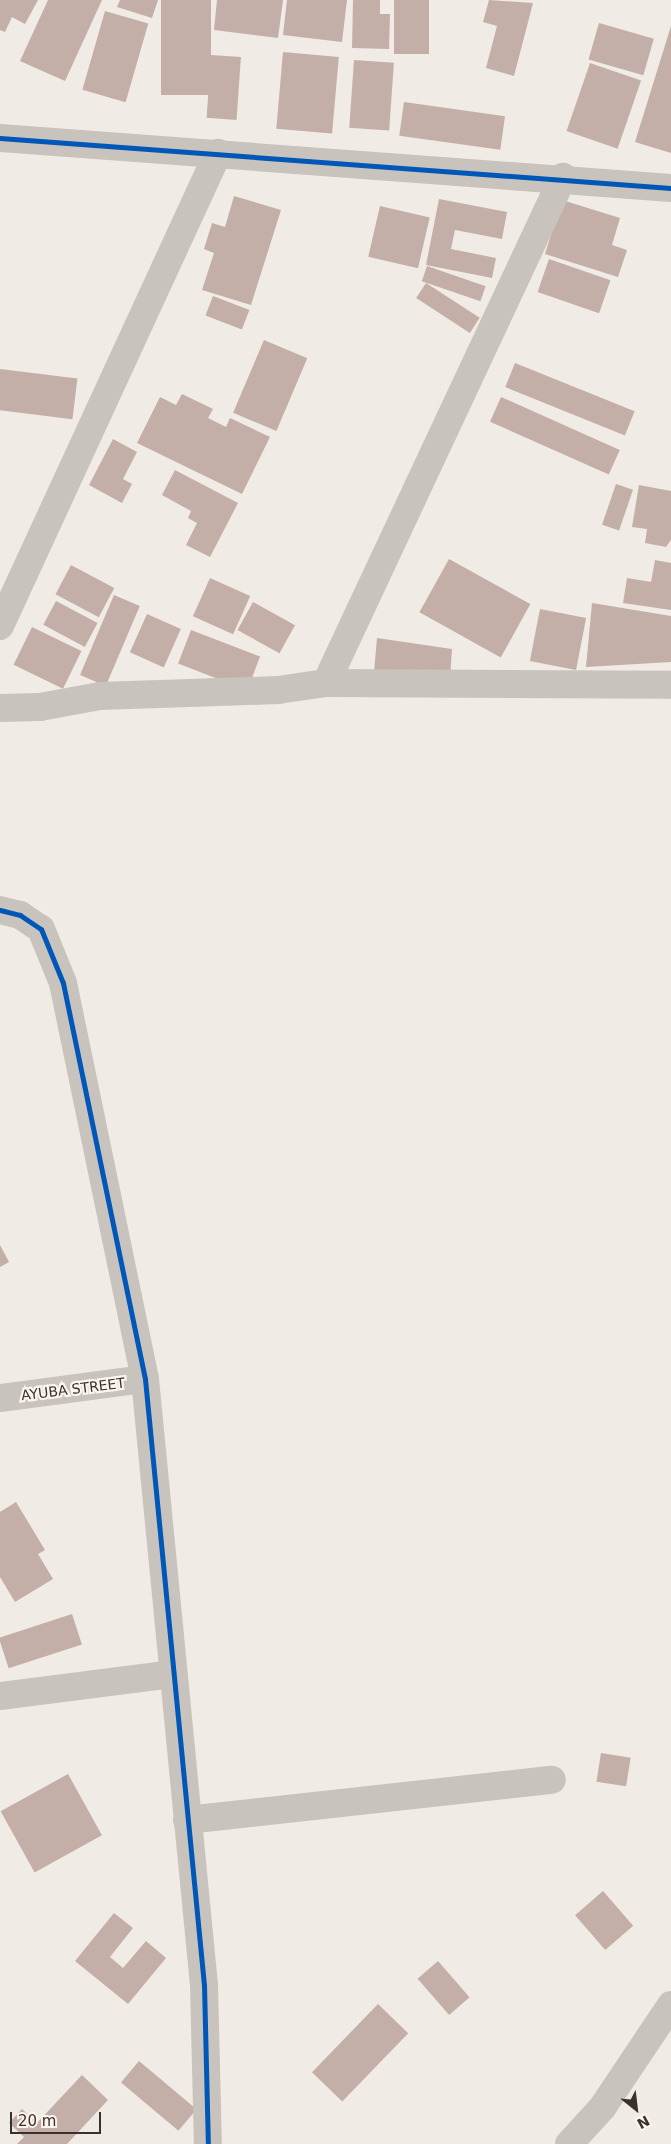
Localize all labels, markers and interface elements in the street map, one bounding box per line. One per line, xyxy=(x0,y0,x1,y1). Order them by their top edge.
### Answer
street label: AYUBA STREET xyxy=(20,1374,126,1404)
north arrow xyxy=(611,2084,661,2134)
scale bar xyxy=(12,2102,104,2134)
text: 20 m xyxy=(18,2112,56,2130)
text: N xyxy=(634,2112,652,2132)

